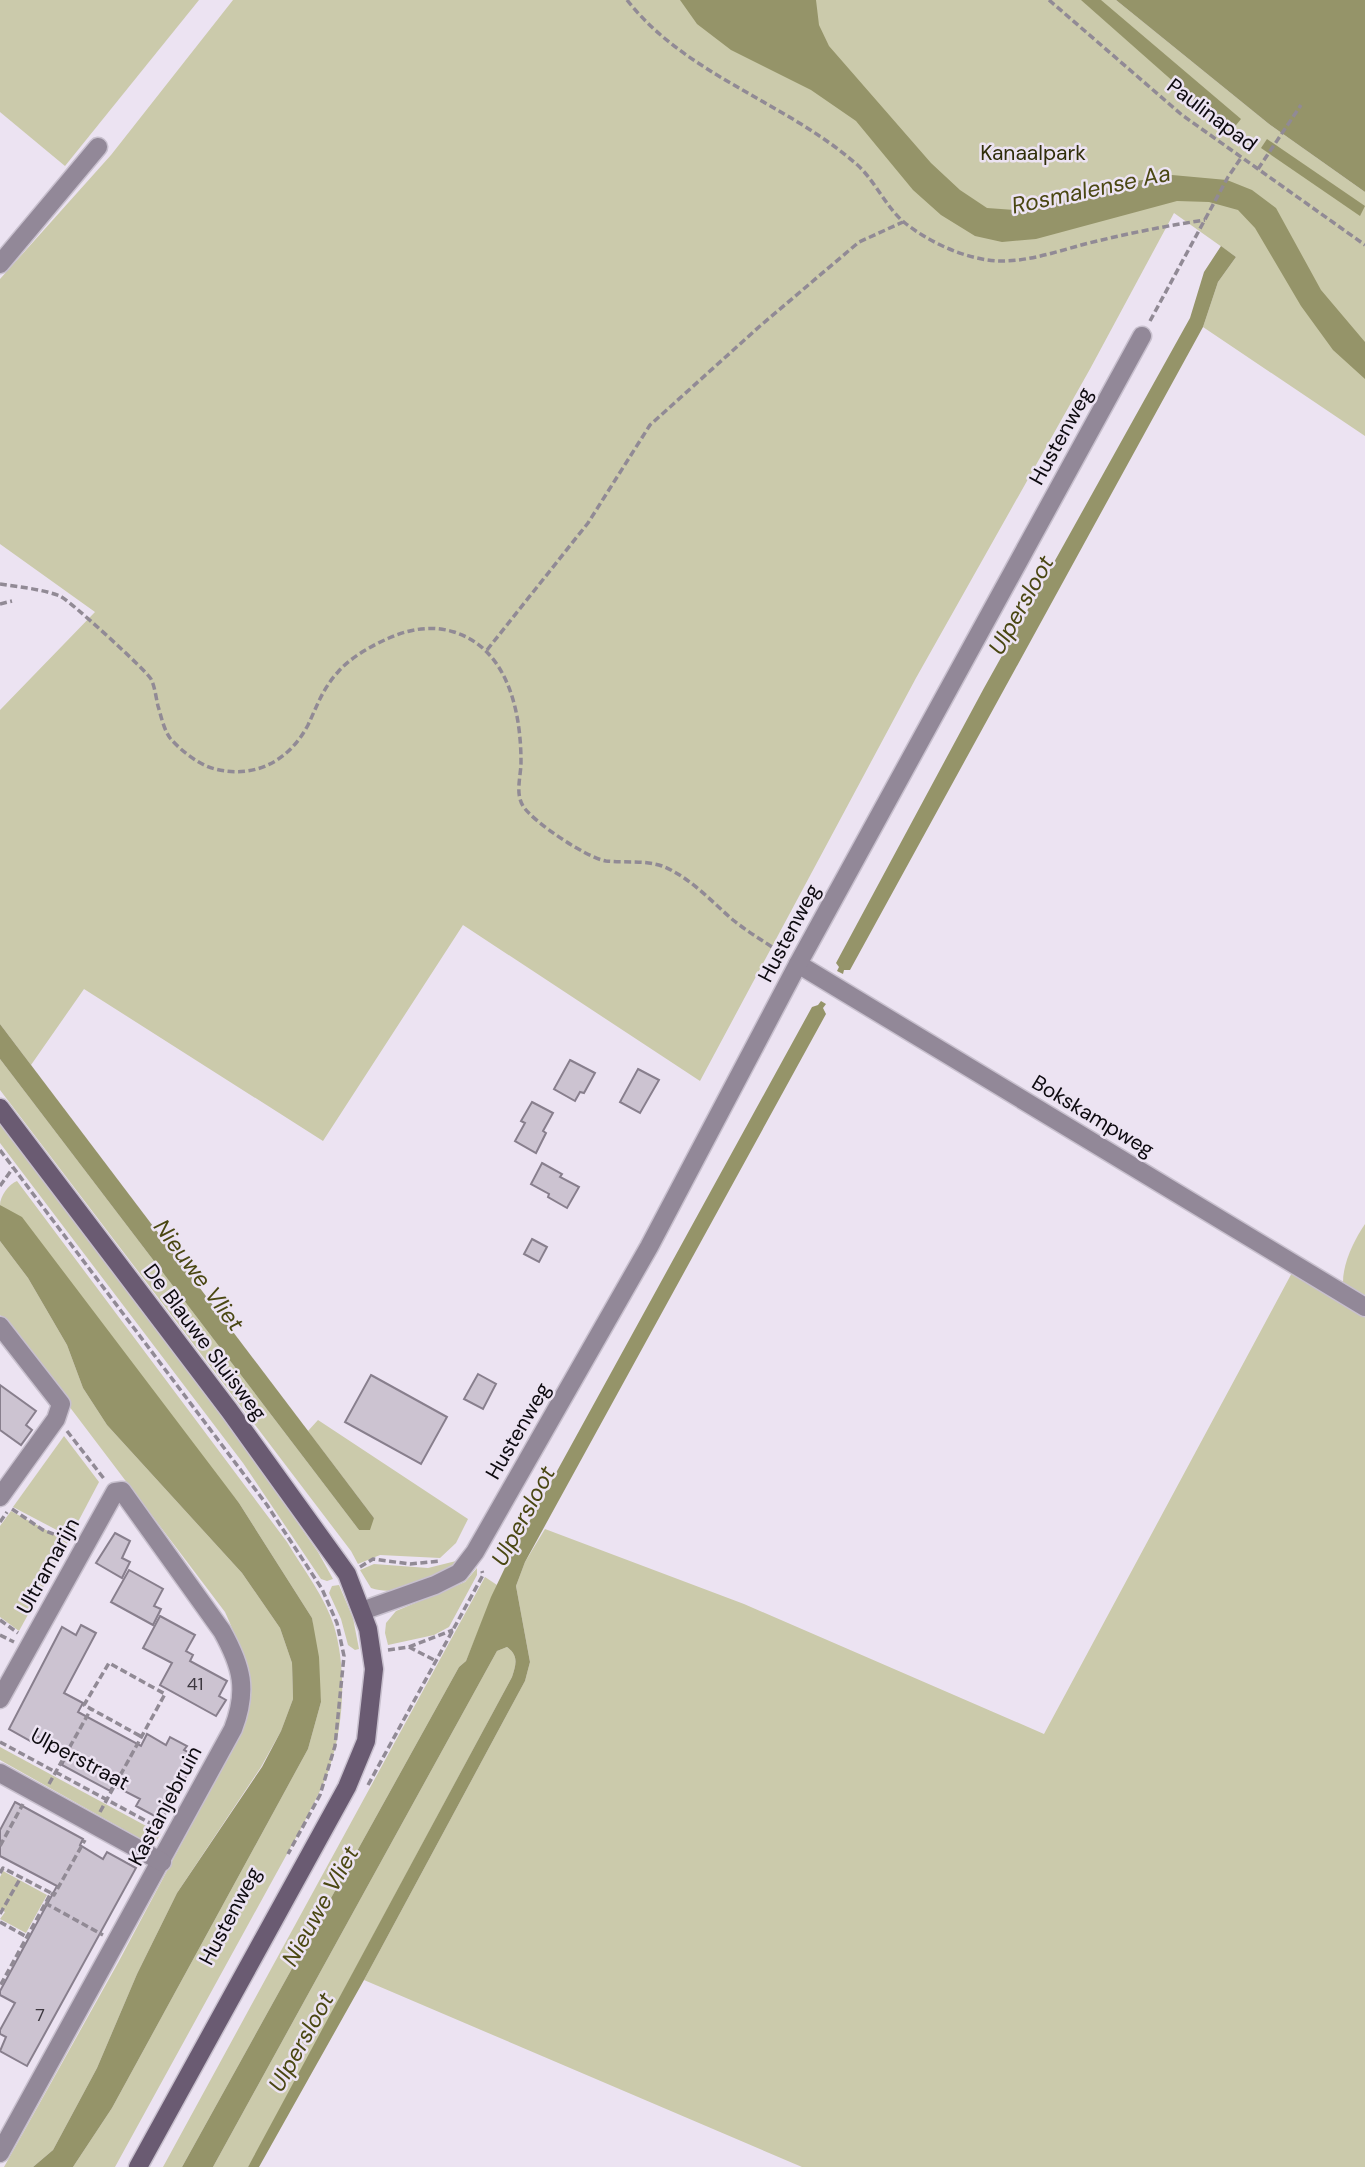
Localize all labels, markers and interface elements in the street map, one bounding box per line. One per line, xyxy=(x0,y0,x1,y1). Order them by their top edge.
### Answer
street label: Paulinapad xyxy=(1161,72,1263,158)
park label: Kanaalpark xyxy=(980,139,1086,167)
water label: Rosmalense Aa xyxy=(1009,158,1173,220)
street label: Hustenweg xyxy=(1023,382,1099,490)
water label: Ulpersloot xyxy=(981,550,1061,660)
street label: Hustenweg xyxy=(751,879,827,987)
street label: Bokskampweg xyxy=(1027,1068,1160,1164)
water label: Nieuwe Vliet xyxy=(147,1213,251,1337)
street label: De Blauwe Sluisweg xyxy=(137,1258,273,1426)
street label: Hustenweg xyxy=(479,1377,557,1485)
water label: Ulpersloot xyxy=(484,1461,562,1571)
street label: Ultramarijn xyxy=(10,1513,86,1619)
house number: 41 xyxy=(187,1672,203,1696)
street label: Ulperstraat xyxy=(26,1721,134,1797)
street label: Kastanjebruin xyxy=(122,1741,208,1871)
water label: Nieuwe Vliet xyxy=(275,1841,365,1971)
street label: Hustenweg xyxy=(192,1862,268,1970)
water label: Ulpersloot xyxy=(261,1987,341,2097)
house number: 7 xyxy=(35,2003,45,2027)

